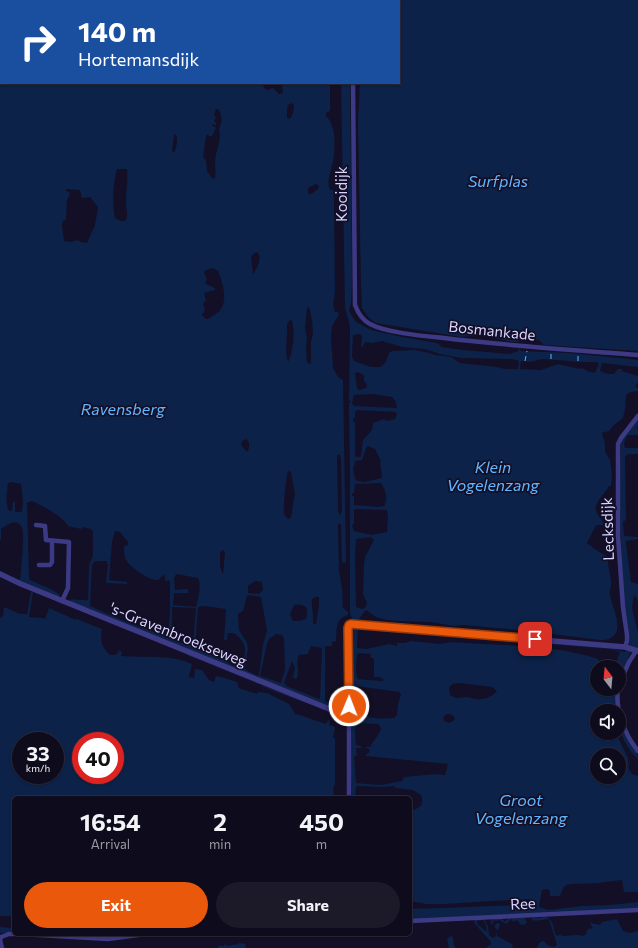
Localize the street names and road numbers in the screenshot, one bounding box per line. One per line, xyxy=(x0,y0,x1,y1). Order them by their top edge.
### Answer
street label: Kooidijk xyxy=(332,166,350,222)
street label: Bosmankade xyxy=(448,316,537,344)
street label: Lecksdijk xyxy=(597,497,617,561)
street label: 's-Gravenbroekseweg xyxy=(107,598,250,670)
street label: Ree xyxy=(510,893,536,913)

